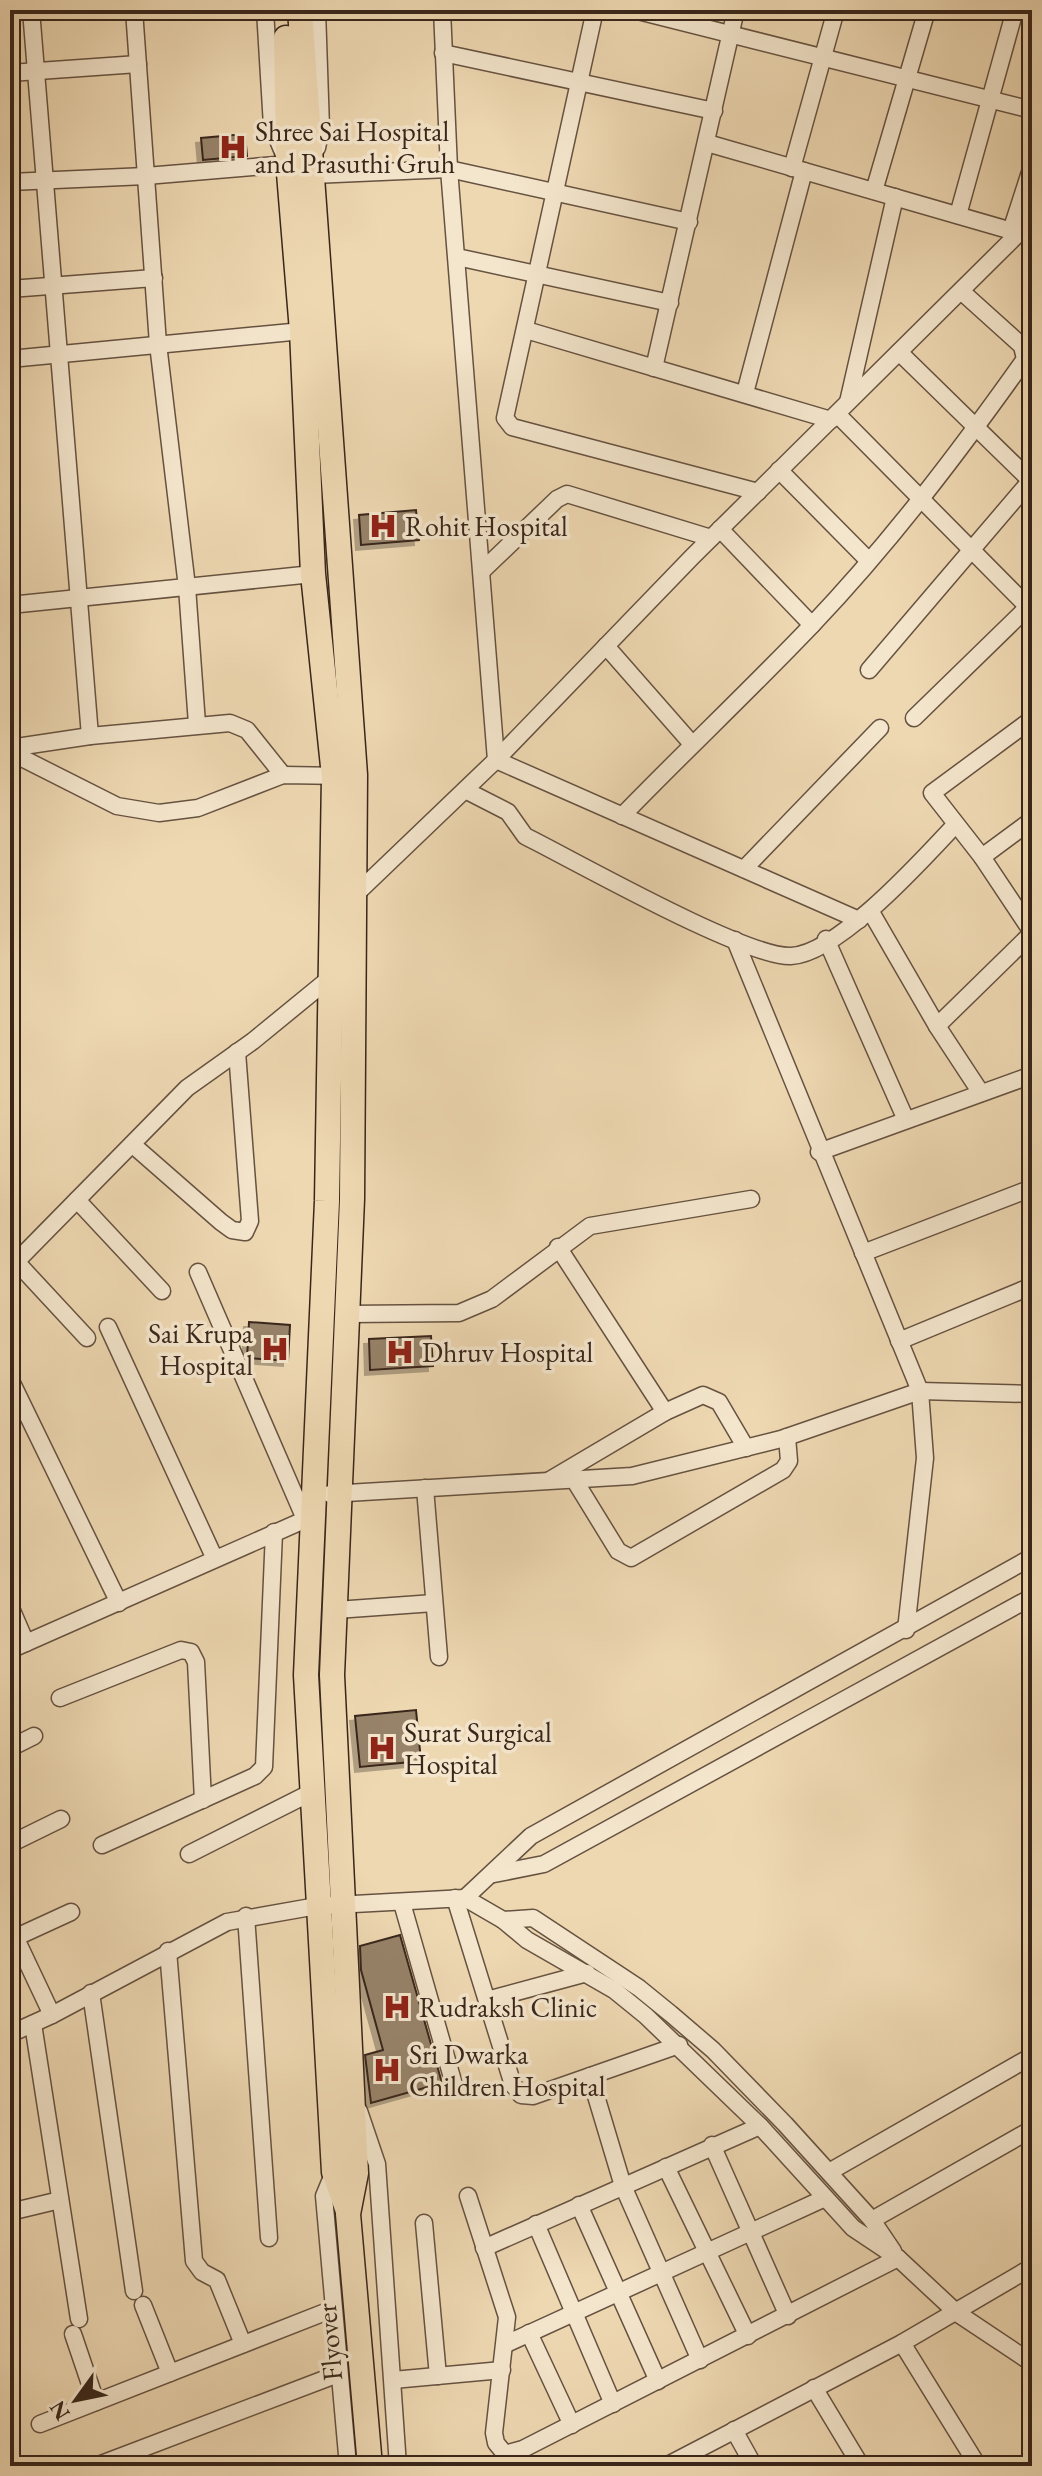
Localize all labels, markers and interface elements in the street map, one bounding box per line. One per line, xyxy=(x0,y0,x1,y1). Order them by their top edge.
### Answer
place label: Shree Sai Hospital and Prasuthi Gruh xyxy=(255,113,455,181)
hospital icon: Shree Sai Hospital and Prasuthi Gruh xyxy=(218,132,248,162)
place label: Rohit Hospital xyxy=(405,508,568,544)
hospital icon: Rohit Hospital xyxy=(368,511,398,541)
place label: Sai Krupa Hospital xyxy=(148,1315,254,1383)
hospital icon: Sai Krupa Hospital xyxy=(260,1334,290,1364)
place label: Dhruv Hospital xyxy=(422,1334,593,1370)
hospital icon: Dhruv Hospital xyxy=(385,1337,415,1367)
place label: Surat Surgical Hospital xyxy=(404,1714,552,1782)
hospital icon: Surat Surgical Hospital xyxy=(367,1733,397,1763)
place label: Rudraksh Clinic xyxy=(419,1989,597,2025)
hospital icon: Rudraksh Clinic xyxy=(382,1992,412,2022)
place label: Sri Dwarka Children Hospital xyxy=(409,2036,606,2104)
hospital icon: Sri Dwarka Children Hospital xyxy=(372,2055,402,2085)
street label: Flyover xyxy=(308,2301,350,2382)
north arrow xyxy=(36,2360,116,2440)
text: N xyxy=(43,2395,77,2426)

